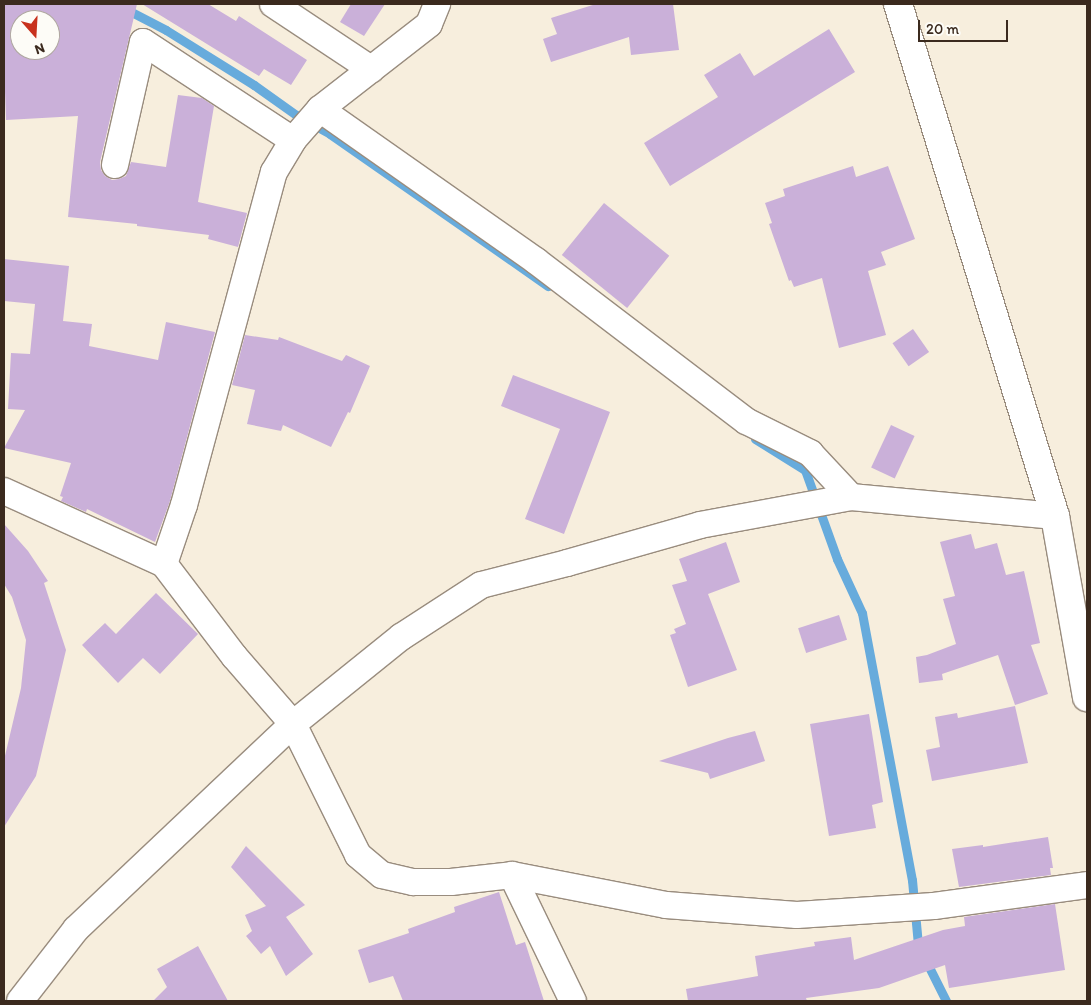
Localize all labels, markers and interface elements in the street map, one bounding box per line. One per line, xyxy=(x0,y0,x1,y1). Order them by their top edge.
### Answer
north arrow xyxy=(10,10,60,60)
scale bar xyxy=(921,10,1011,42)
text: 20 m xyxy=(926,20,959,38)
text: N xyxy=(32,39,47,58)

